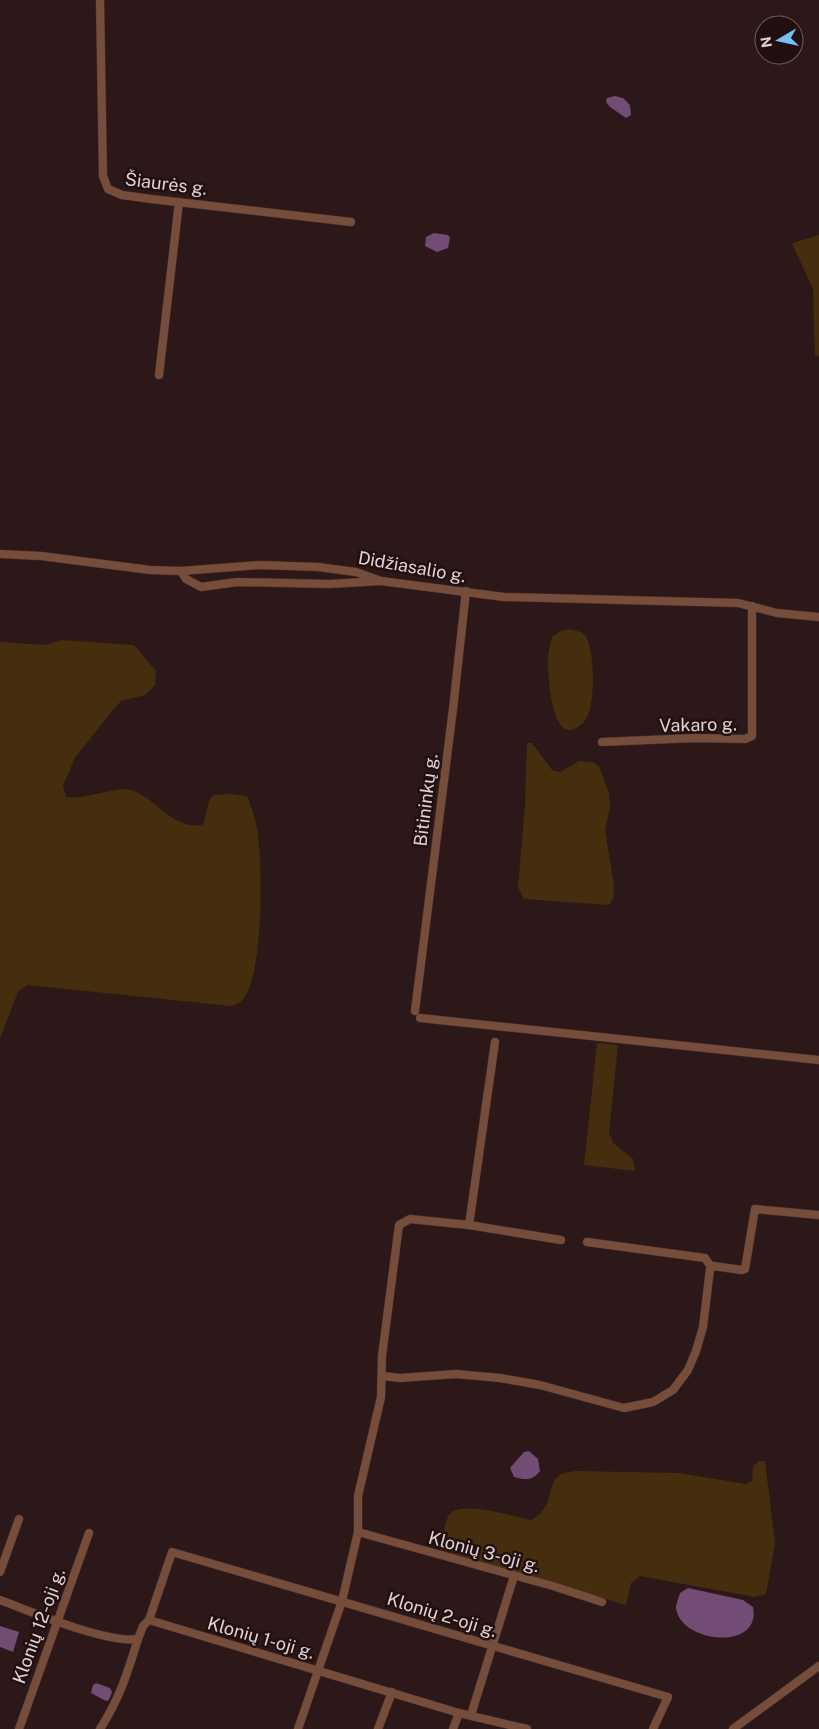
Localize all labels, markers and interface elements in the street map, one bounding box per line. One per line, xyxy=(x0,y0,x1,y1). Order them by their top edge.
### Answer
north arrow xyxy=(754,15,804,65)
text: N xyxy=(757,35,775,49)
street label: Šiaurės g. xyxy=(124,168,208,199)
street label: Didžiasalio g. xyxy=(356,547,468,586)
street label: Vakaro g. xyxy=(659,713,737,736)
street label: Bitininkų g. xyxy=(409,752,442,848)
street label: Klonių 3-oji g. xyxy=(426,1527,542,1576)
street label: Klonių 12-oji g. xyxy=(8,1565,69,1686)
street label: Klonių 2-oji g. xyxy=(385,1588,500,1641)
street label: Klonių 1-oji g. xyxy=(205,1612,317,1663)

